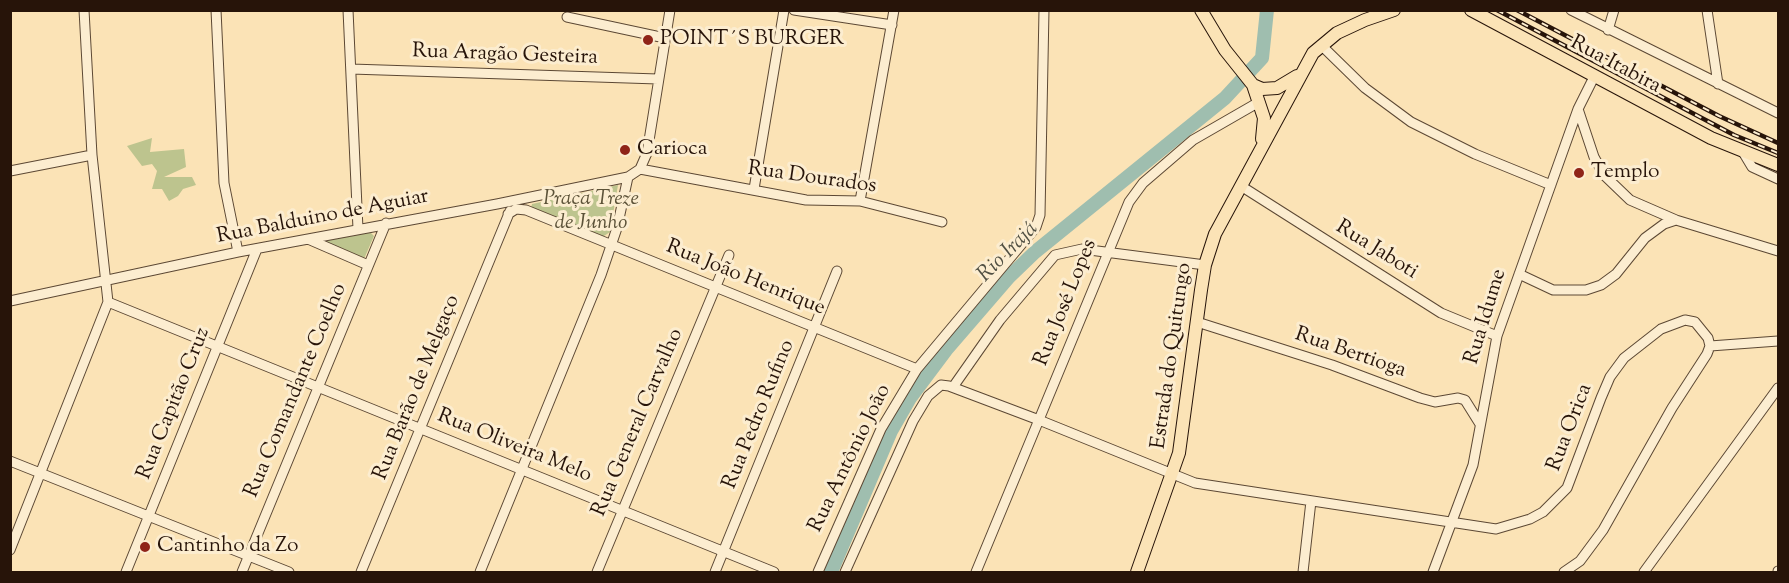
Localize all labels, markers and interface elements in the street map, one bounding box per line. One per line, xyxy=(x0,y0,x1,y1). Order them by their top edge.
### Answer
place label: POINT´S BURGER xyxy=(660,27,844,53)
street label: Rua Itabira xyxy=(1565,32,1665,100)
marker: POINT´S BURGER xyxy=(641,33,655,47)
street label: Rua Aragão Gesteira xyxy=(412,40,598,72)
place label: Carioca xyxy=(637,137,707,163)
marker: Carioca xyxy=(618,143,632,157)
street label: Rua Dourados xyxy=(746,158,878,200)
place label: Templo xyxy=(1591,160,1660,186)
marker: Templo xyxy=(1572,166,1586,180)
street label: Rua Balduino de Aguiar xyxy=(215,185,431,251)
park label: Praça Treze de Junho xyxy=(543,187,639,237)
street label: Rua Jaboti xyxy=(1330,216,1422,286)
water label: Rio Irajá xyxy=(973,217,1045,289)
street label: Rua João Henrique xyxy=(662,236,828,322)
street label: Rua José Lopes xyxy=(1030,236,1104,370)
street label: Estrada do Quitungo xyxy=(1147,261,1199,451)
street label: Rua Idume xyxy=(1461,266,1513,368)
street label: Rua Comandante Coelho xyxy=(240,280,354,502)
street label: Rua Barão de Melgaço xyxy=(369,292,467,484)
street label: Rua Bertioga xyxy=(1291,323,1409,385)
street label: Rua Capitão Cruz xyxy=(133,324,217,484)
street label: Rua General Carvalho xyxy=(588,325,690,521)
street label: Rua Pedro Rufino xyxy=(719,337,801,493)
street label: Rua Antônio João xyxy=(804,381,898,537)
street label: Rua Orica xyxy=(1543,381,1599,475)
street label: Rua Oliveira Melo xyxy=(433,405,595,489)
place label: Cantinho da Zo xyxy=(157,534,298,560)
marker: Cantinho da Zo xyxy=(138,540,152,554)

